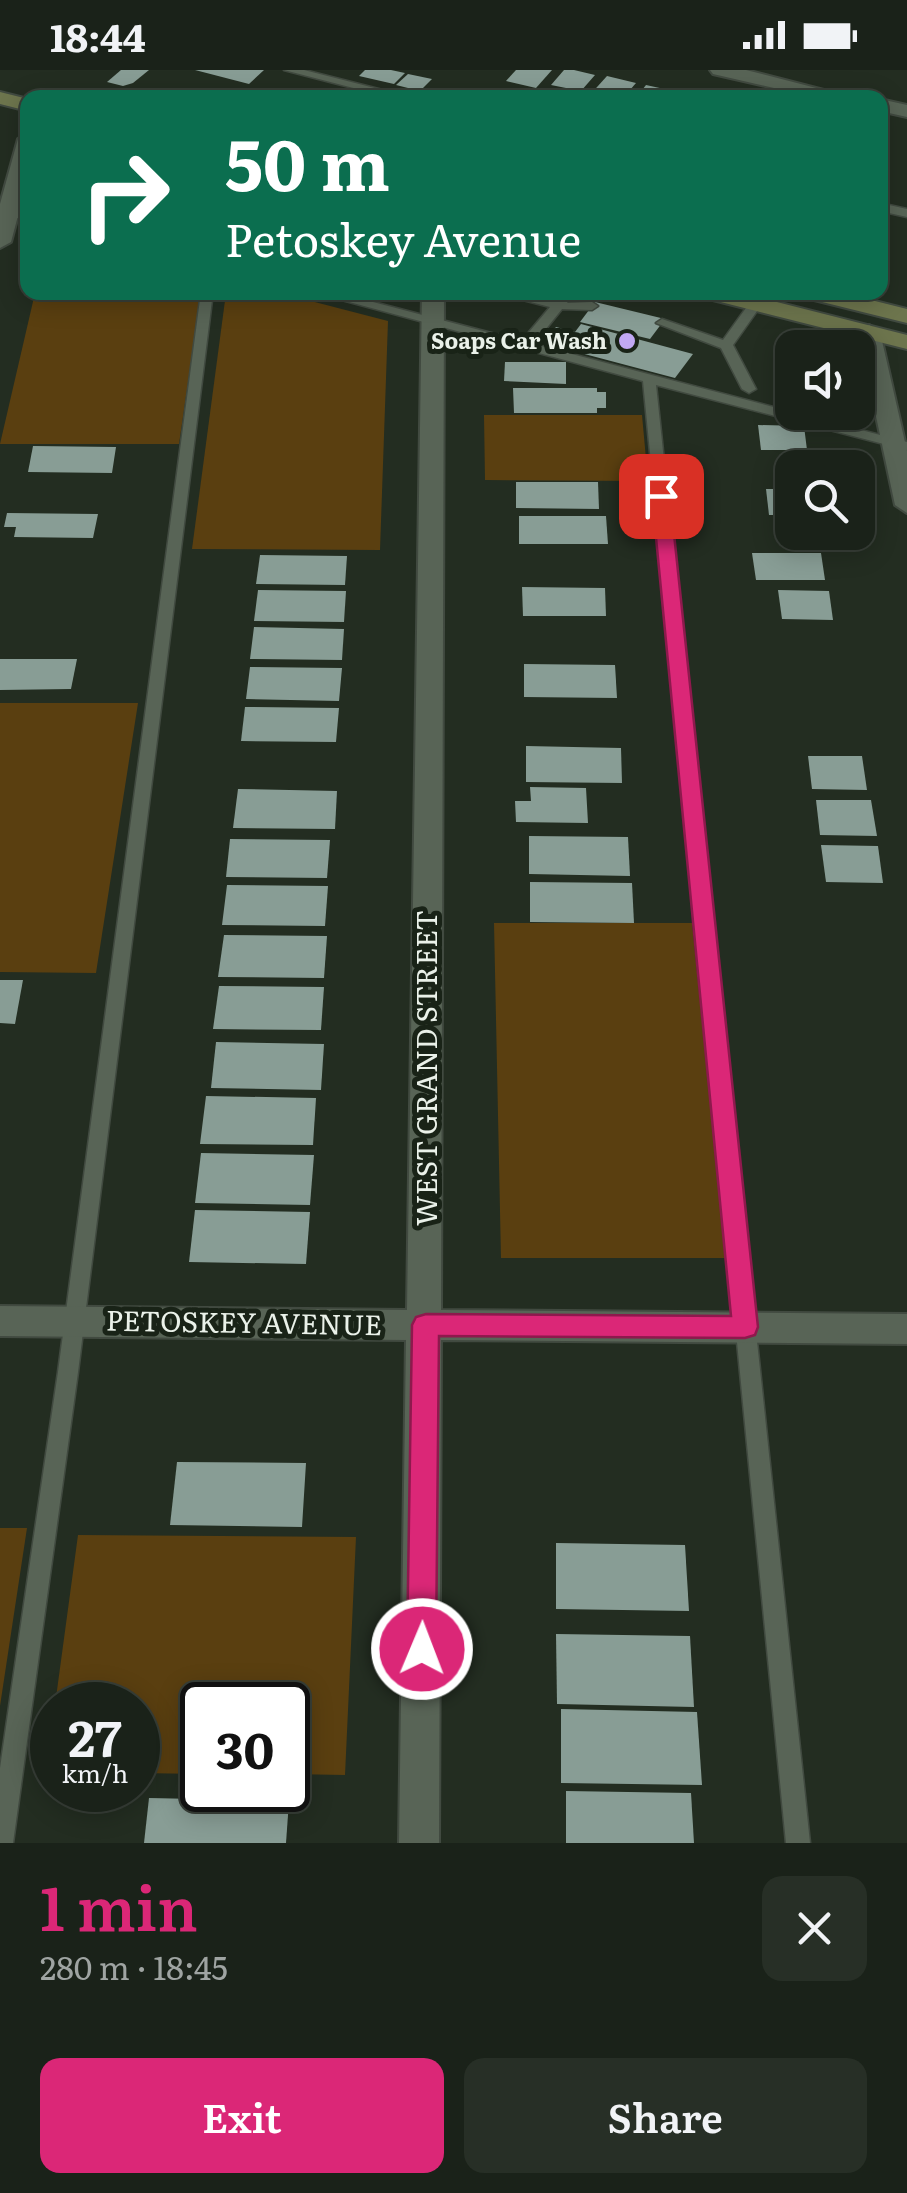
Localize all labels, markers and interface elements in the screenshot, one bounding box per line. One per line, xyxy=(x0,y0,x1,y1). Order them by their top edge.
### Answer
text: 18:44 xyxy=(50,7,146,64)
text: 50 m xyxy=(225,109,390,213)
icon: right xyxy=(60,130,190,260)
text: Petoskey Avenue xyxy=(225,204,581,271)
place label: Soaps Car Wash xyxy=(431,323,607,356)
marker: Soaps Car Wash xyxy=(616,330,638,352)
map controls xyxy=(775,330,875,550)
button: sound xyxy=(775,330,875,430)
button: search xyxy=(775,450,875,550)
pin xyxy=(619,454,704,539)
icon: arrive xyxy=(634,469,689,524)
street label: WEST GRAND STREET xyxy=(404,910,446,1226)
street label: PETOSKEY AVENUE xyxy=(106,1298,382,1344)
position arrow xyxy=(370,1597,474,1701)
speed limit sign: 30 xyxy=(180,1682,310,1812)
text: 27 xyxy=(68,1698,122,1772)
text: km/h xyxy=(62,1754,128,1791)
text: 1 min xyxy=(40,1860,198,1949)
button: close xyxy=(762,1876,867,1981)
text: 280 m · 18:45 xyxy=(40,1942,228,1990)
button: Exit xyxy=(40,2058,444,2173)
button: Share xyxy=(464,2058,867,2173)

